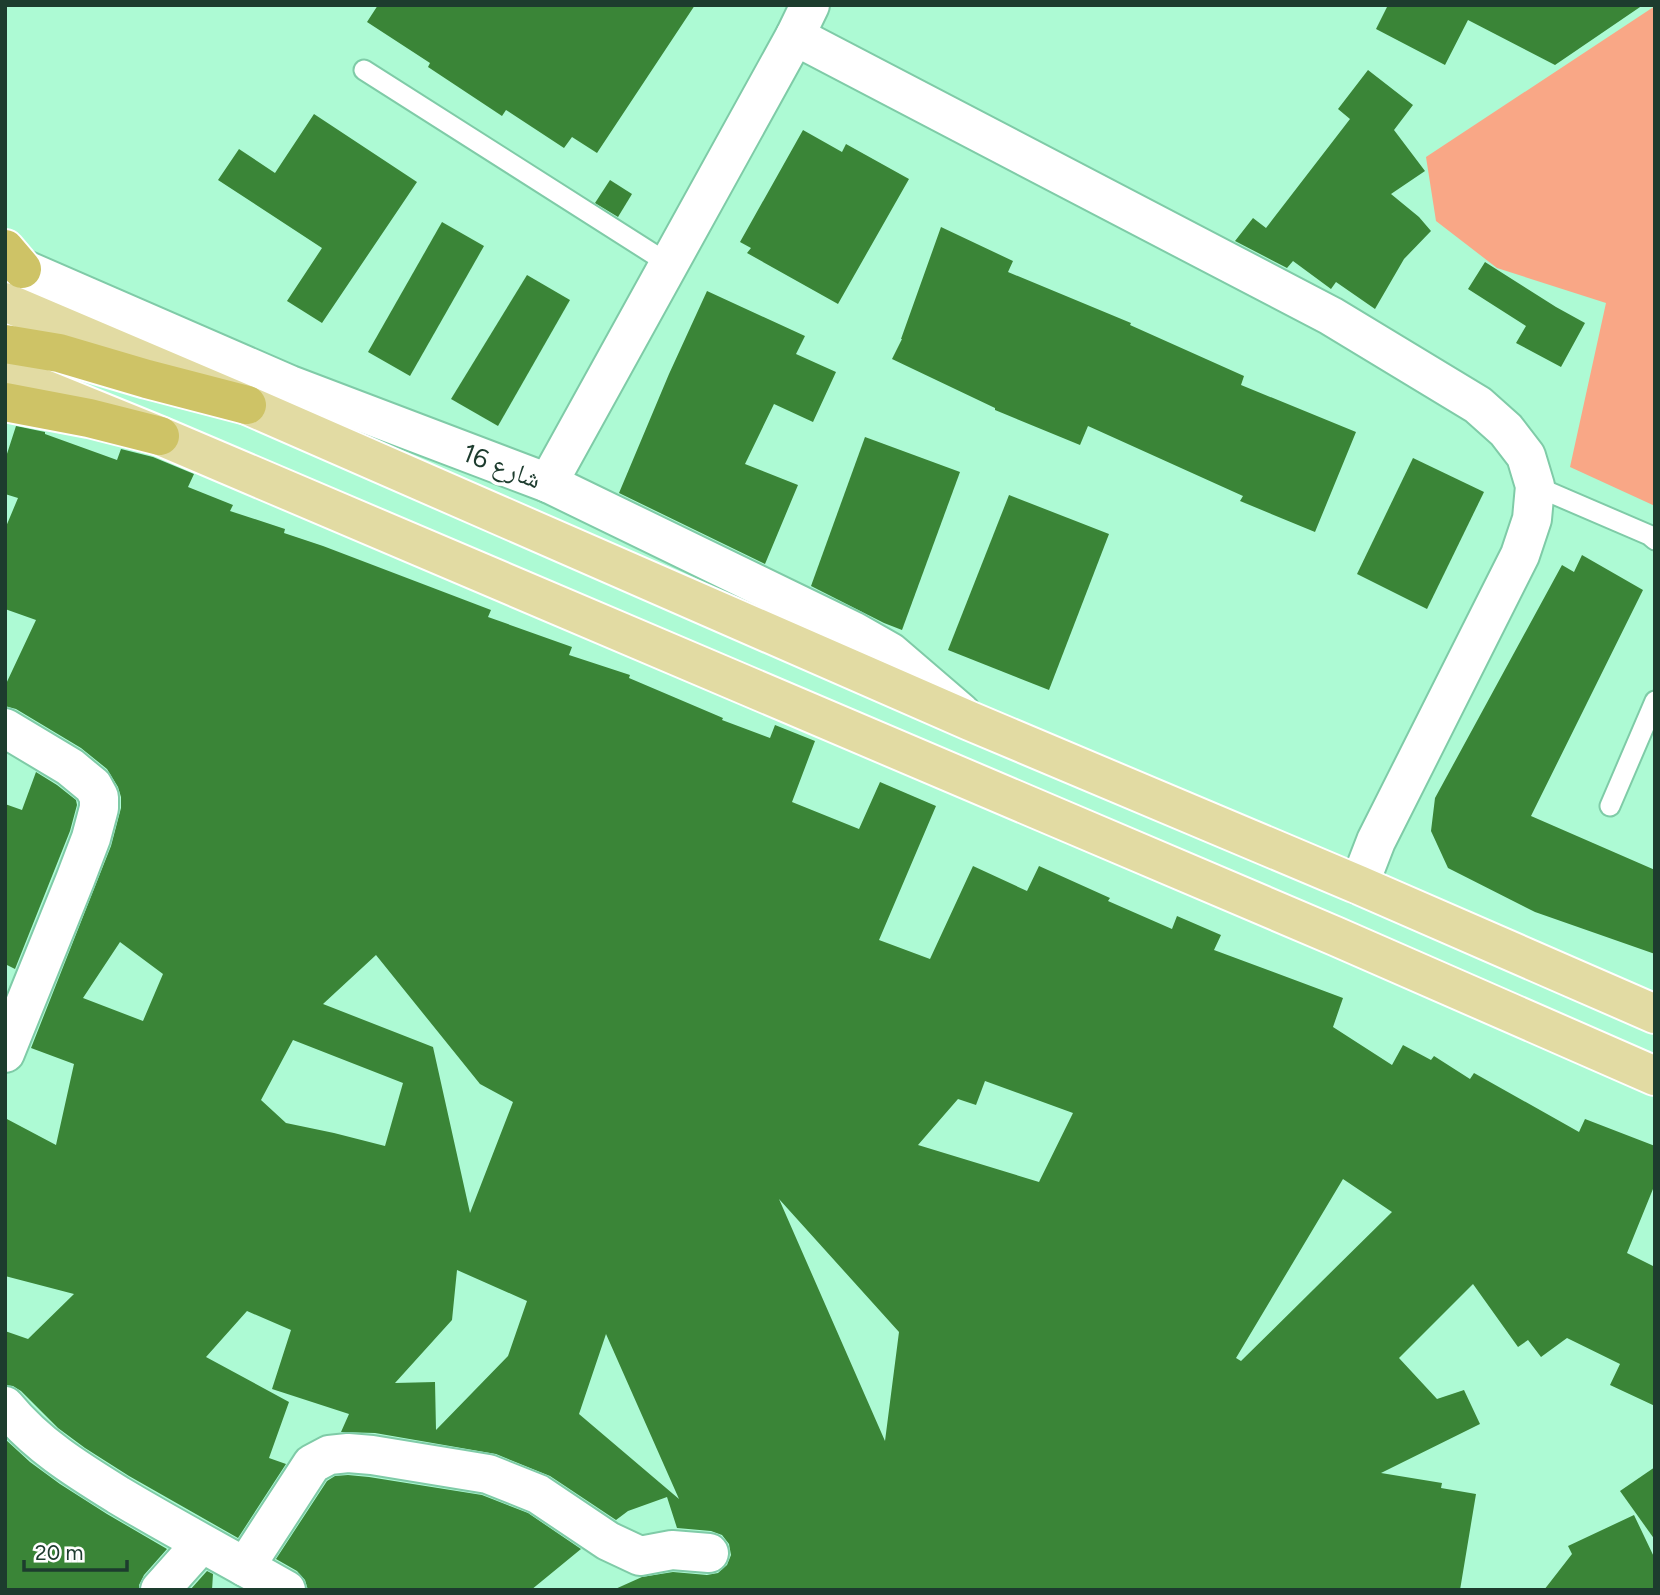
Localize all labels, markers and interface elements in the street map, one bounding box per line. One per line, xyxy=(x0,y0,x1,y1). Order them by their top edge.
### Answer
street label: شارع 16 xyxy=(458,436,546,496)
scale bar xyxy=(24,1528,128,1572)
text: 20 m xyxy=(35,1540,83,1565)

